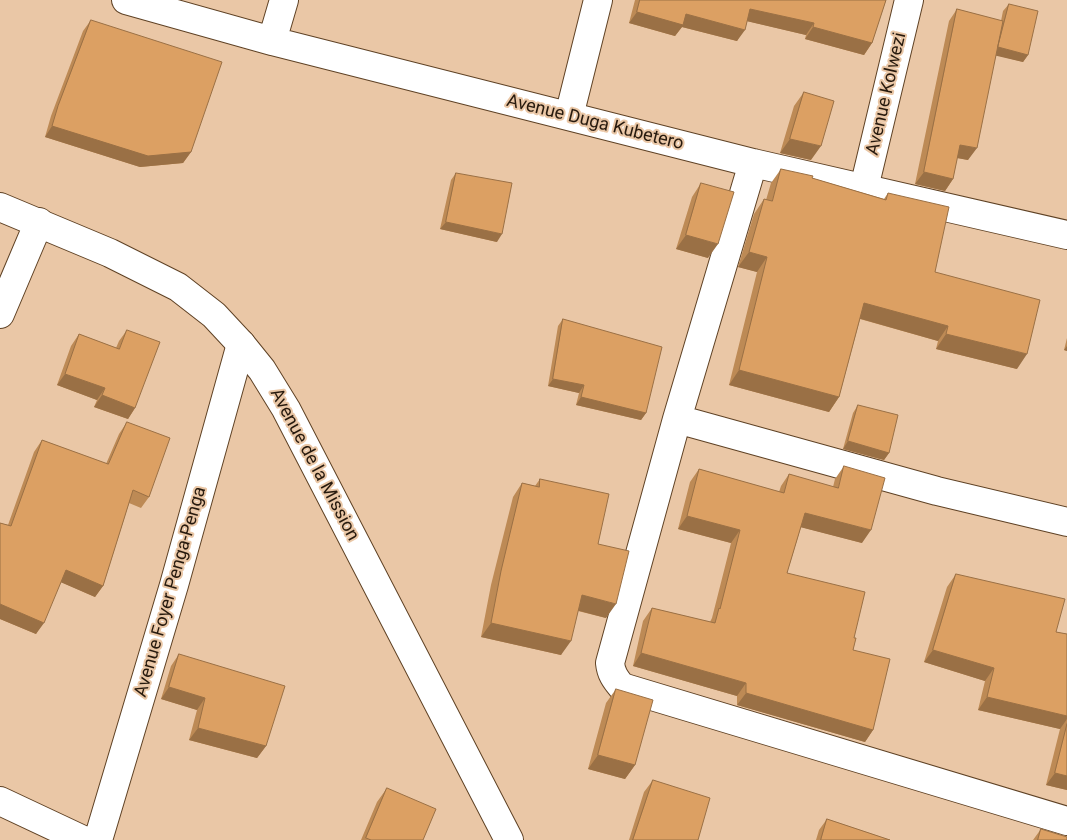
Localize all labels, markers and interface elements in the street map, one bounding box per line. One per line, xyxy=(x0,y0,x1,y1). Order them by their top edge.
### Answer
street label: Avenue Kolwezi xyxy=(862,30,912,158)
street label: Avenue Duga Kubetero xyxy=(504,91,686,155)
street label: Avenue de la Mission xyxy=(265,385,363,545)
street label: Avenue Foyer Penga-Penga xyxy=(131,484,211,700)

